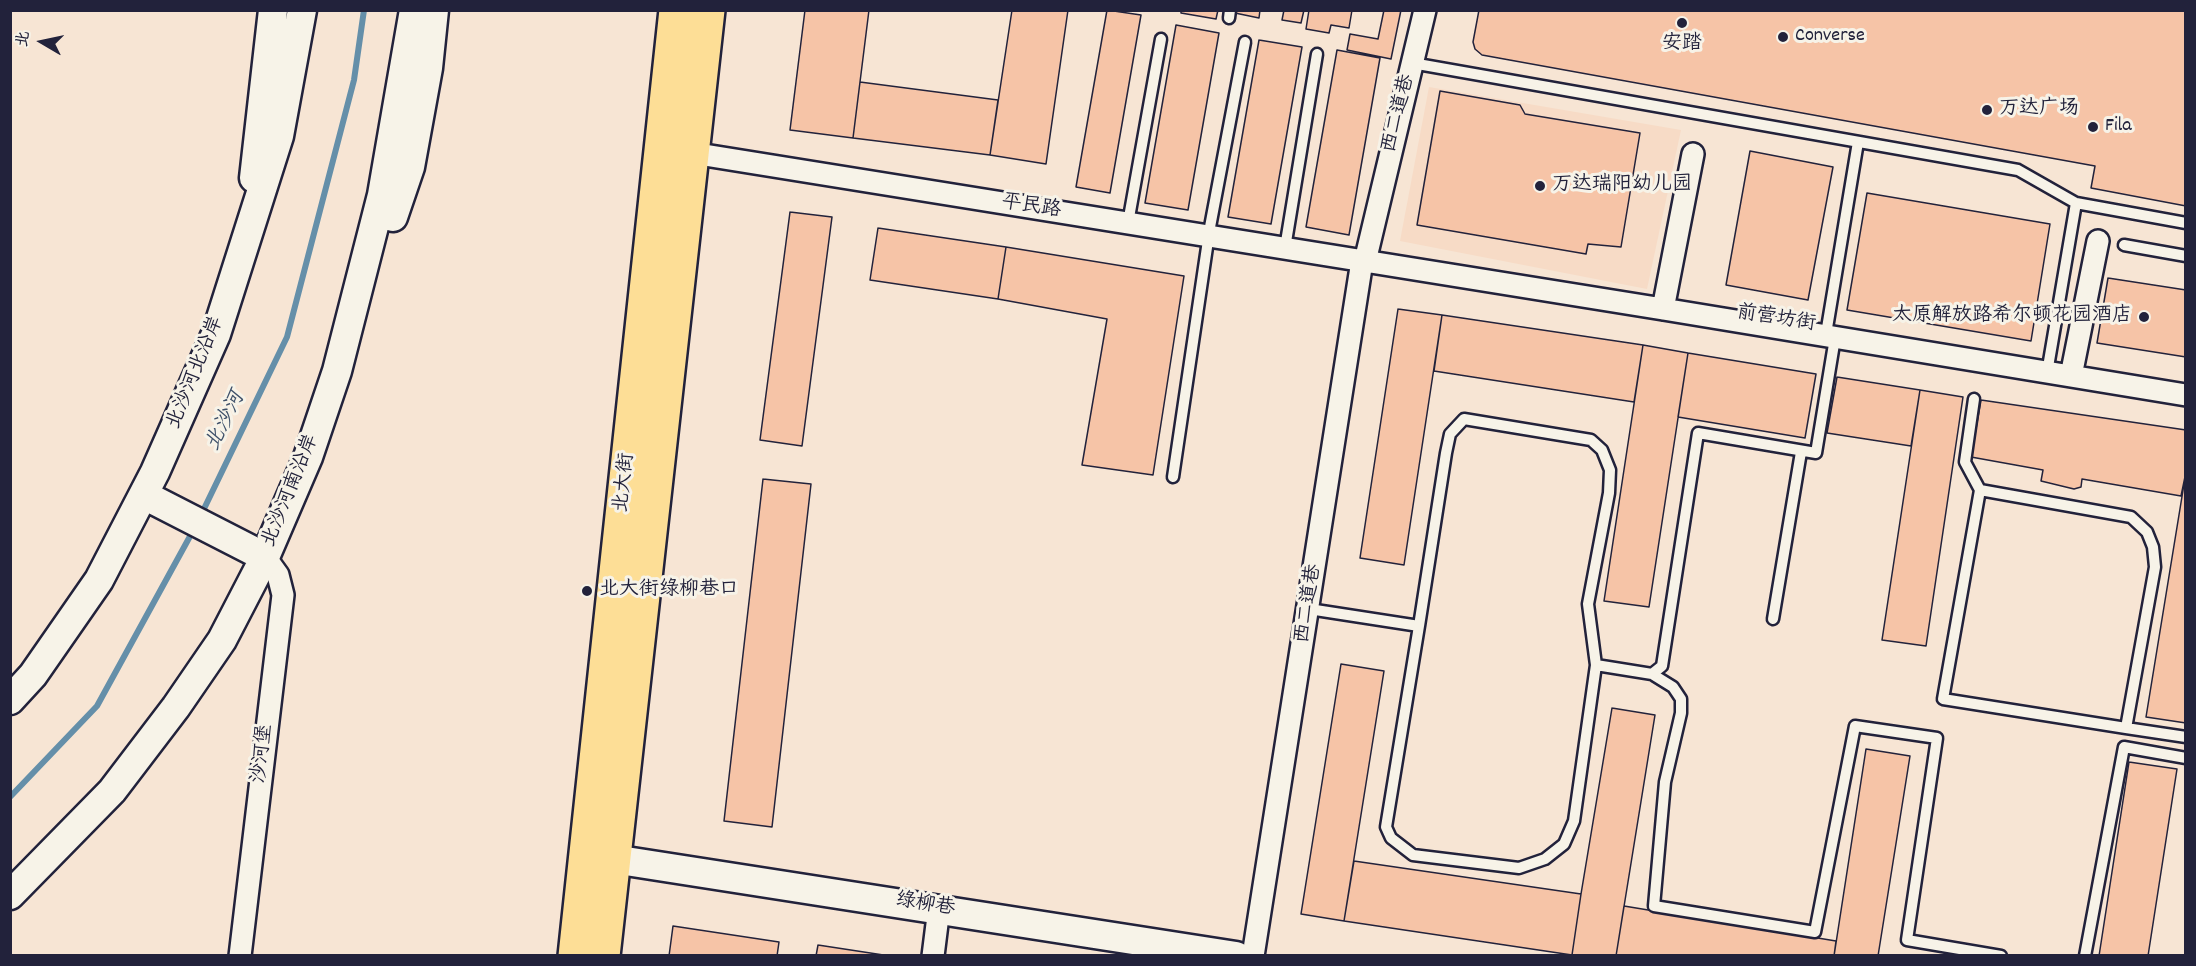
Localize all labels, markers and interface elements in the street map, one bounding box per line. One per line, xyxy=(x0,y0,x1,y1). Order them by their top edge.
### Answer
north arrow xyxy=(12,12,72,72)
marker: 安踏 xyxy=(1675,16,1689,30)
place label: Converse xyxy=(1795,25,1865,49)
text: 北 xyxy=(11,29,36,49)
marker: Converse xyxy=(1776,30,1790,44)
place label: 安踏 xyxy=(1662,33,1702,57)
street label: 西二道巷 xyxy=(1379,72,1421,156)
place label: 万达广场 xyxy=(1999,98,2079,122)
marker: 万达广场 xyxy=(1980,103,1994,117)
place label: Fila xyxy=(2105,115,2132,139)
marker: Fila xyxy=(2086,120,2100,134)
place label: 万达瑞阳幼儿园 xyxy=(1552,174,1692,198)
marker: 万达瑞阳幼儿园 xyxy=(1533,179,1547,193)
street label: 平民路 xyxy=(999,191,1063,225)
street label: 前营坊街 xyxy=(1735,302,1817,338)
place label: 太原解放路希尔顿花园酒店 xyxy=(1892,305,2132,329)
marker: 太原解放路希尔顿花园酒店 xyxy=(2137,310,2151,324)
street label: 北沙河北沿岸 xyxy=(163,313,231,433)
water label: 北沙河 xyxy=(202,388,252,456)
street label: 北沙河南沿岸 xyxy=(258,431,326,551)
street label: 北大街 xyxy=(611,452,641,514)
street label: 西二道巷 xyxy=(1292,563,1328,645)
place label: 北大街绿柳巷口 xyxy=(599,579,739,603)
marker: 北大街绿柳巷口 xyxy=(580,584,594,598)
street label: 沙河堡 xyxy=(248,723,280,785)
street label: 绿柳巷 xyxy=(893,889,957,923)

